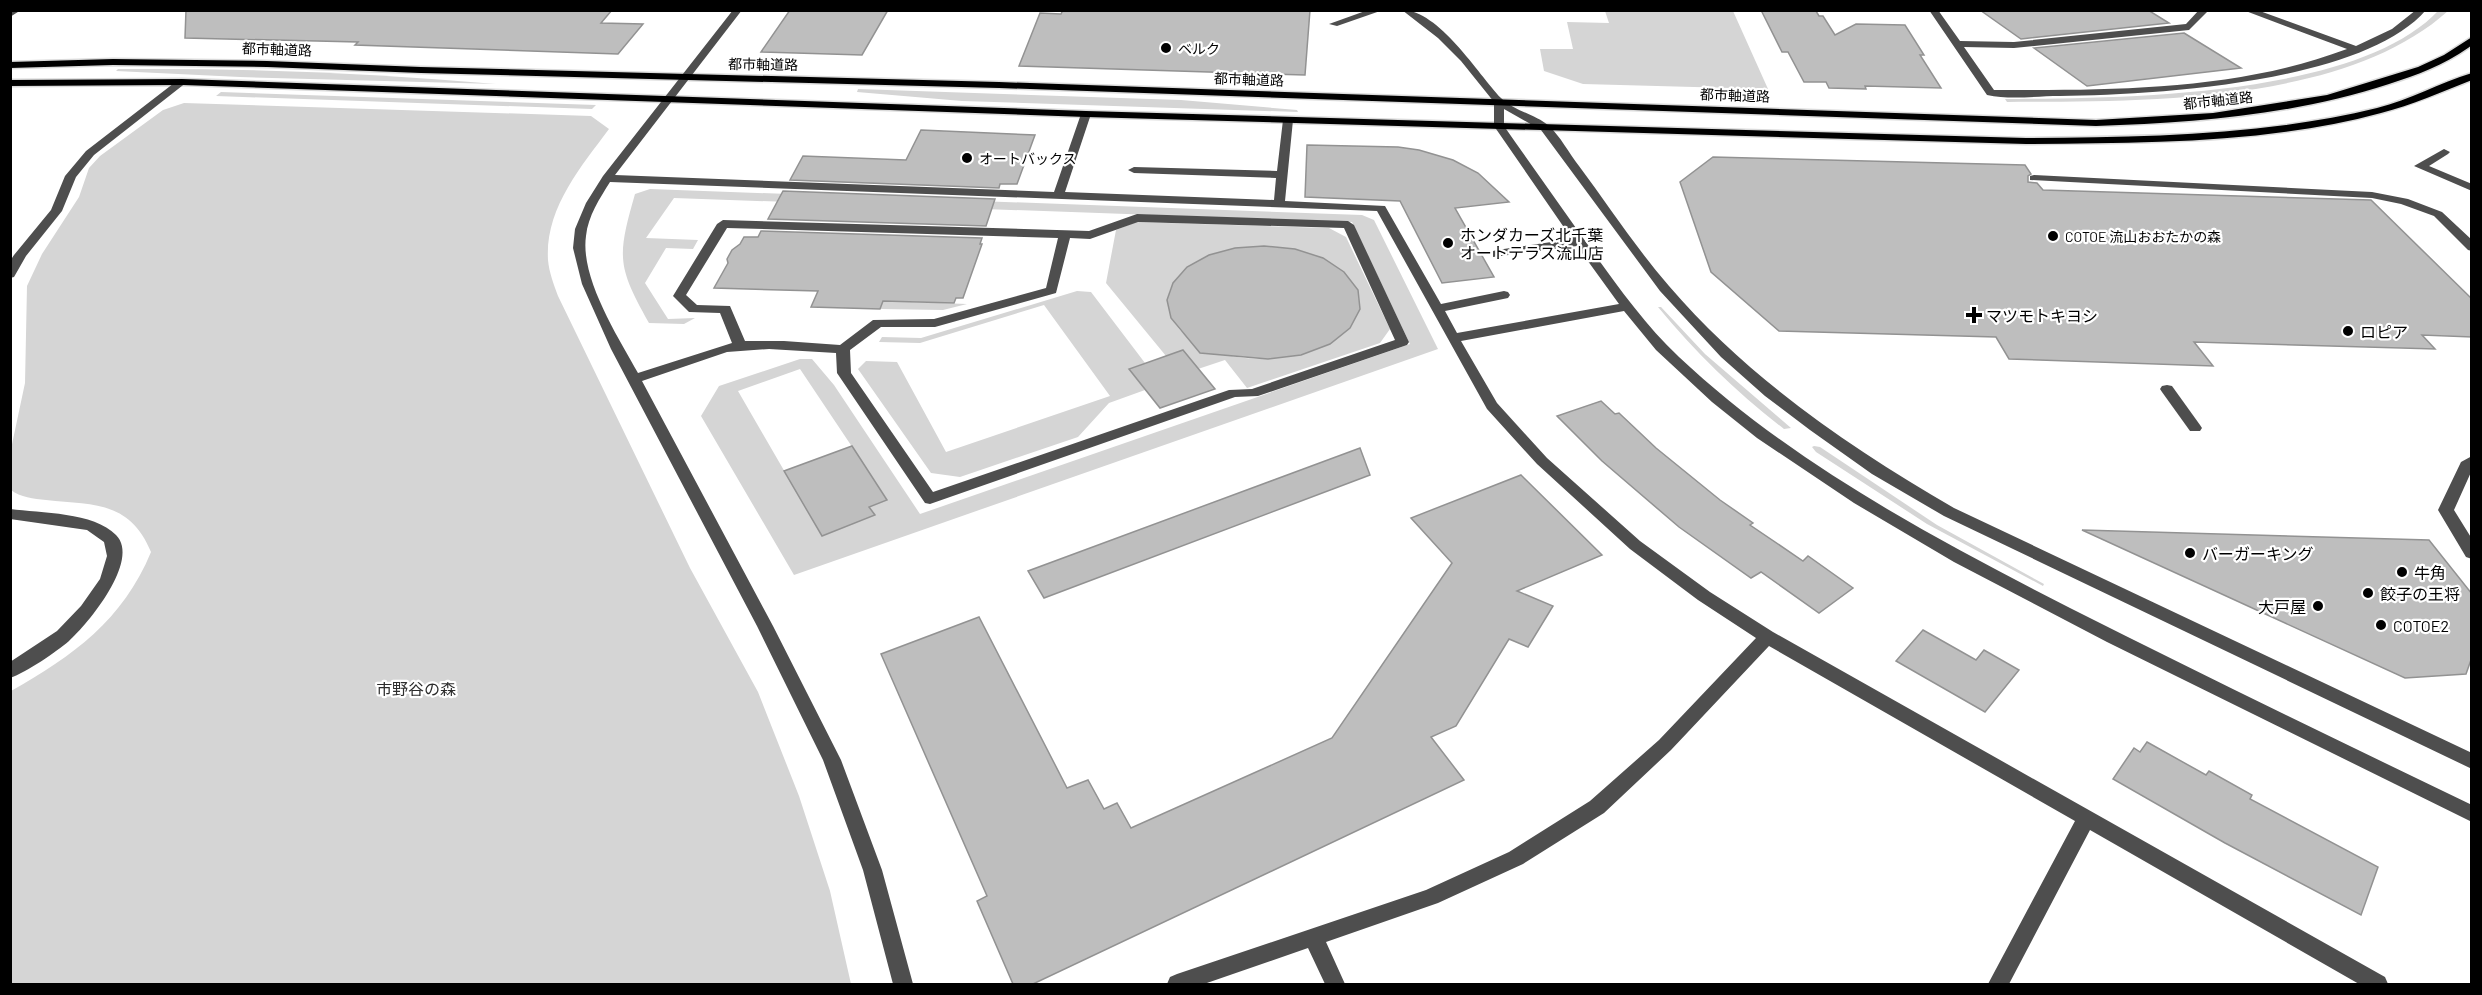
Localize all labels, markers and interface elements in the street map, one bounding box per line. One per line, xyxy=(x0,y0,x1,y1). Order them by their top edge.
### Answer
street label: 都市軸道路 xyxy=(242,39,312,59)
place label: ベルク xyxy=(1178,40,1220,57)
marker: ベルク xyxy=(1159,41,1173,55)
street label: 都市軸道路 xyxy=(728,55,798,73)
street label: 都市軸道路 xyxy=(1214,69,1284,89)
street label: 都市軸道路 xyxy=(1700,85,1770,105)
street label: 都市軸道路 xyxy=(2182,88,2254,112)
place label: オートバックス xyxy=(979,150,1077,167)
marker: オートバックス xyxy=(960,151,974,165)
place label: ホンダカーズ北千葉 オートテラス流山店 xyxy=(1460,225,1604,262)
place label: COTOE 流山おおたかの森 xyxy=(2065,228,2221,245)
marker: COTOE 流山おおたかの森 xyxy=(2046,229,2060,243)
marker: ホンダカーズ北千葉 オートテラス流山店 xyxy=(1441,236,1455,250)
place label: マツモトキヨシ xyxy=(1986,306,2098,325)
marker: マツモトキヨシ xyxy=(1967,308,1981,322)
place label: ロピア xyxy=(2360,322,2408,341)
marker: ロピア xyxy=(2341,324,2355,338)
place label: バーガーキング xyxy=(2202,544,2314,563)
marker: バーガーキング xyxy=(2183,546,2197,560)
place label: 牛角 xyxy=(2414,563,2446,582)
marker: 牛角 xyxy=(2395,565,2409,579)
place label: 餃子の王将 xyxy=(2380,584,2460,603)
marker: 餃子の王将 xyxy=(2361,586,2375,600)
place label: 大戸屋 xyxy=(2258,597,2306,616)
marker: 大戸屋 xyxy=(2311,599,2325,613)
place label: COTOE2 xyxy=(2393,616,2449,635)
marker: COTOE2 xyxy=(2374,618,2388,632)
park label: 市野谷の森 xyxy=(376,679,456,698)

